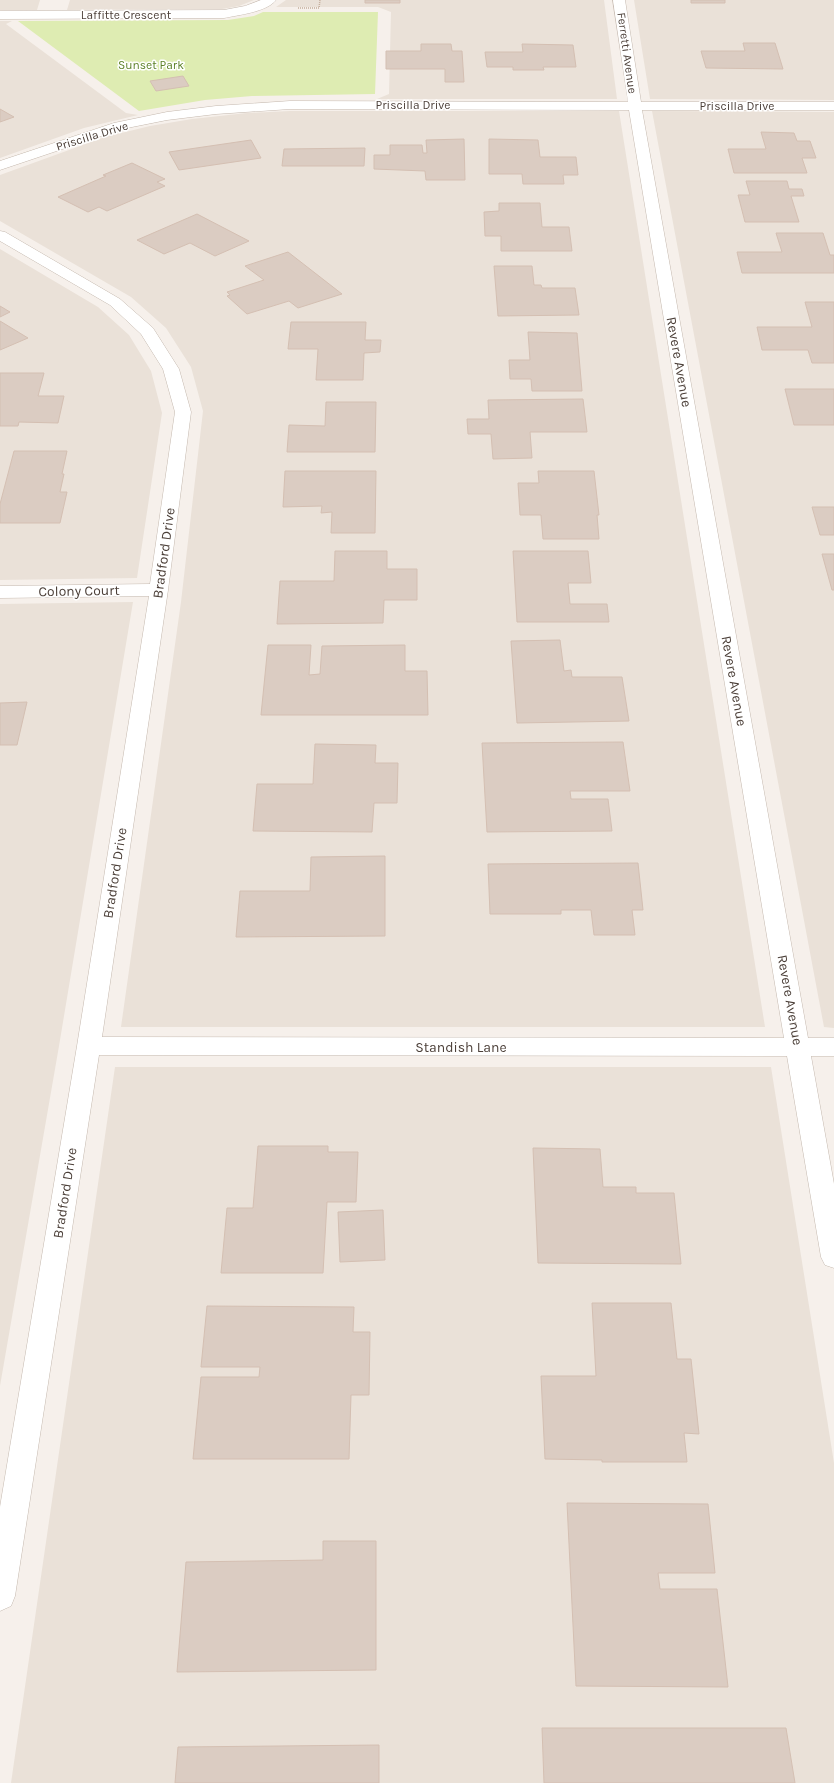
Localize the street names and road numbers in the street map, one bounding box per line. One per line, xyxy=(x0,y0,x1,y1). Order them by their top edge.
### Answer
street label: Laffitte Crescent xyxy=(81,8,172,22)
street label: Ferretti Avenue xyxy=(614,11,640,95)
street label: Priscilla Drive xyxy=(376,98,450,112)
street label: Priscilla Drive xyxy=(700,99,774,113)
street label: Priscilla Drive xyxy=(54,118,130,154)
street label: Revere Avenue xyxy=(663,315,695,409)
street label: Bradford Drive xyxy=(149,506,179,600)
street label: Colony Court xyxy=(38,582,120,600)
street label: Revere Avenue xyxy=(718,634,750,728)
street label: Bradford Drive xyxy=(99,826,131,920)
street label: Revere Avenue xyxy=(774,953,806,1047)
street label: Standish Lane xyxy=(415,1039,507,1056)
street label: Bradford Drive xyxy=(49,1146,81,1240)

